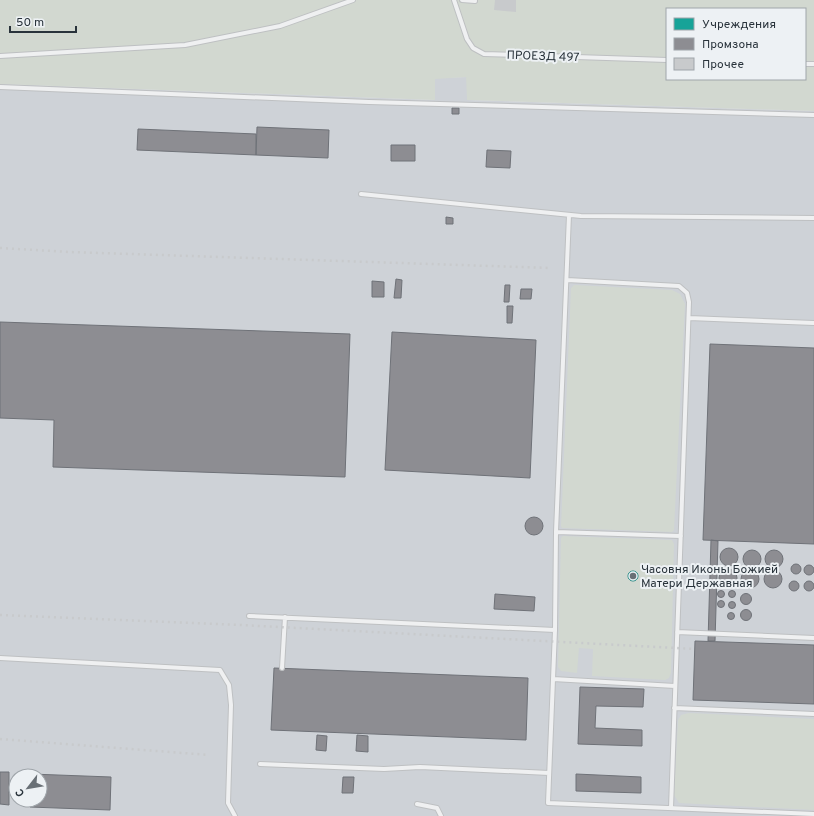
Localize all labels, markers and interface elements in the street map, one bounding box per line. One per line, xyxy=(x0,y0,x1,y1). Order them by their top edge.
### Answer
scale bar xyxy=(10,8,76,34)
legend xyxy=(666,8,806,80)
text: 50 m xyxy=(16,15,44,31)
text: Учреждения xyxy=(702,17,776,33)
text: Промзона xyxy=(702,37,759,53)
street label: ПРОЕЗД 497 xyxy=(506,48,580,66)
text: Прочее xyxy=(702,57,744,73)
place label: Часовня Иконы Божией Матери Державная xyxy=(641,562,778,592)
marker: Часовня Иконы Божией Матери Державная xyxy=(628,571,638,581)
north arrow xyxy=(8,768,48,808)
text: С xyxy=(12,786,28,799)

